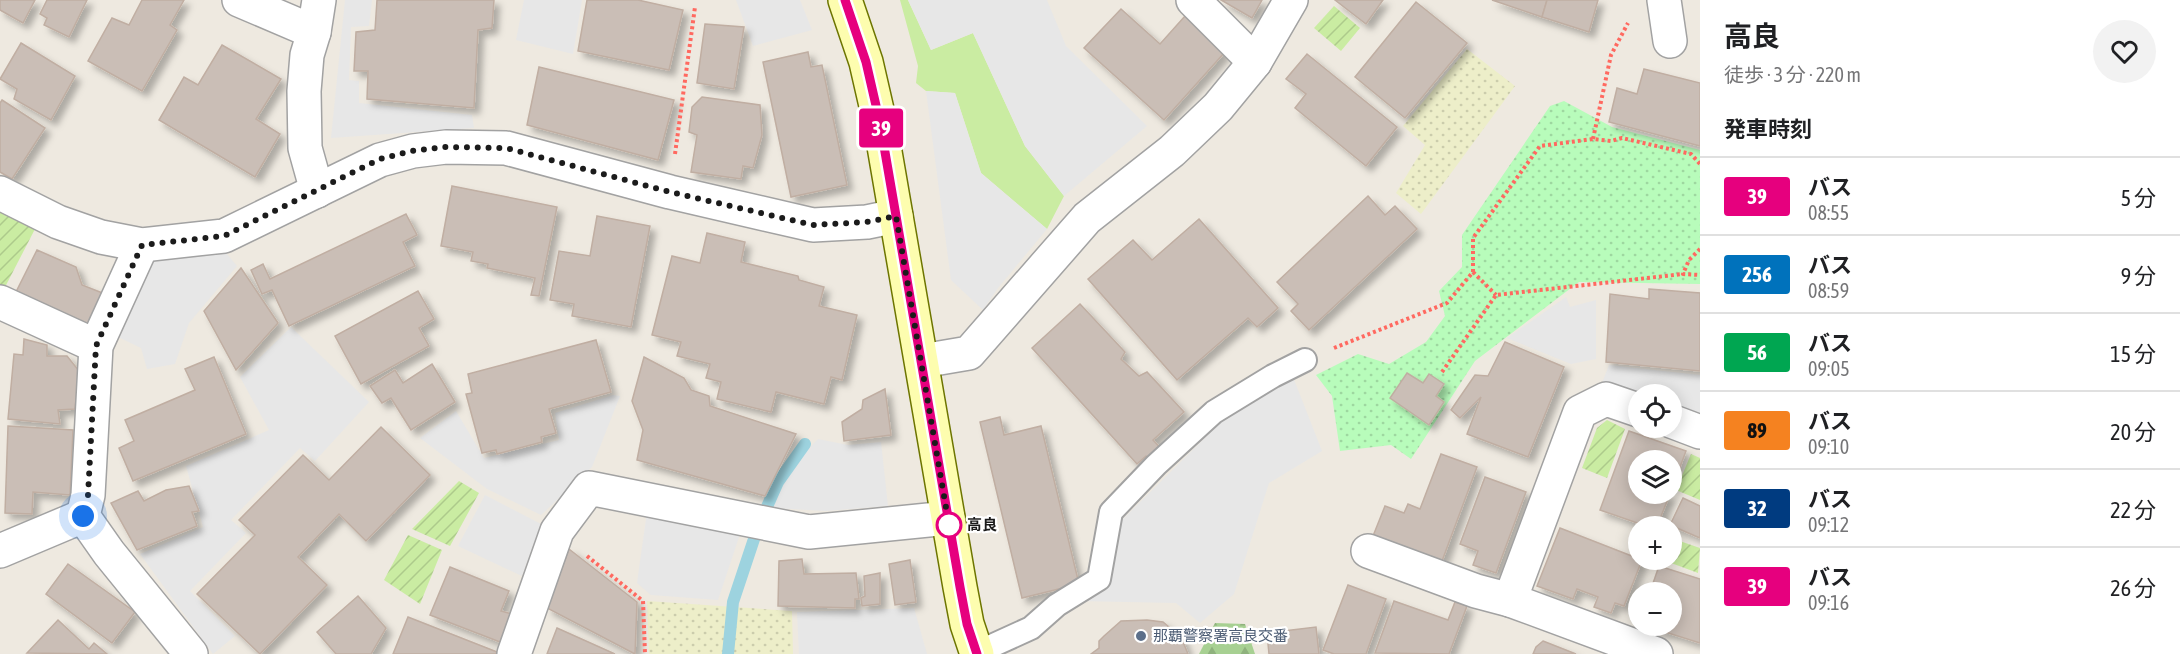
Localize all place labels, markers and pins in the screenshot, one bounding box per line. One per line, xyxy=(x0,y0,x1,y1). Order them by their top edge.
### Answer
marker: 高良 xyxy=(936,512,962,538)
place label: 高良 xyxy=(967,516,997,533)
place label: 那覇警察署高良交番 xyxy=(1153,627,1288,644)
marker: 那覇警察署高良交番 xyxy=(1134,629,1148,643)

